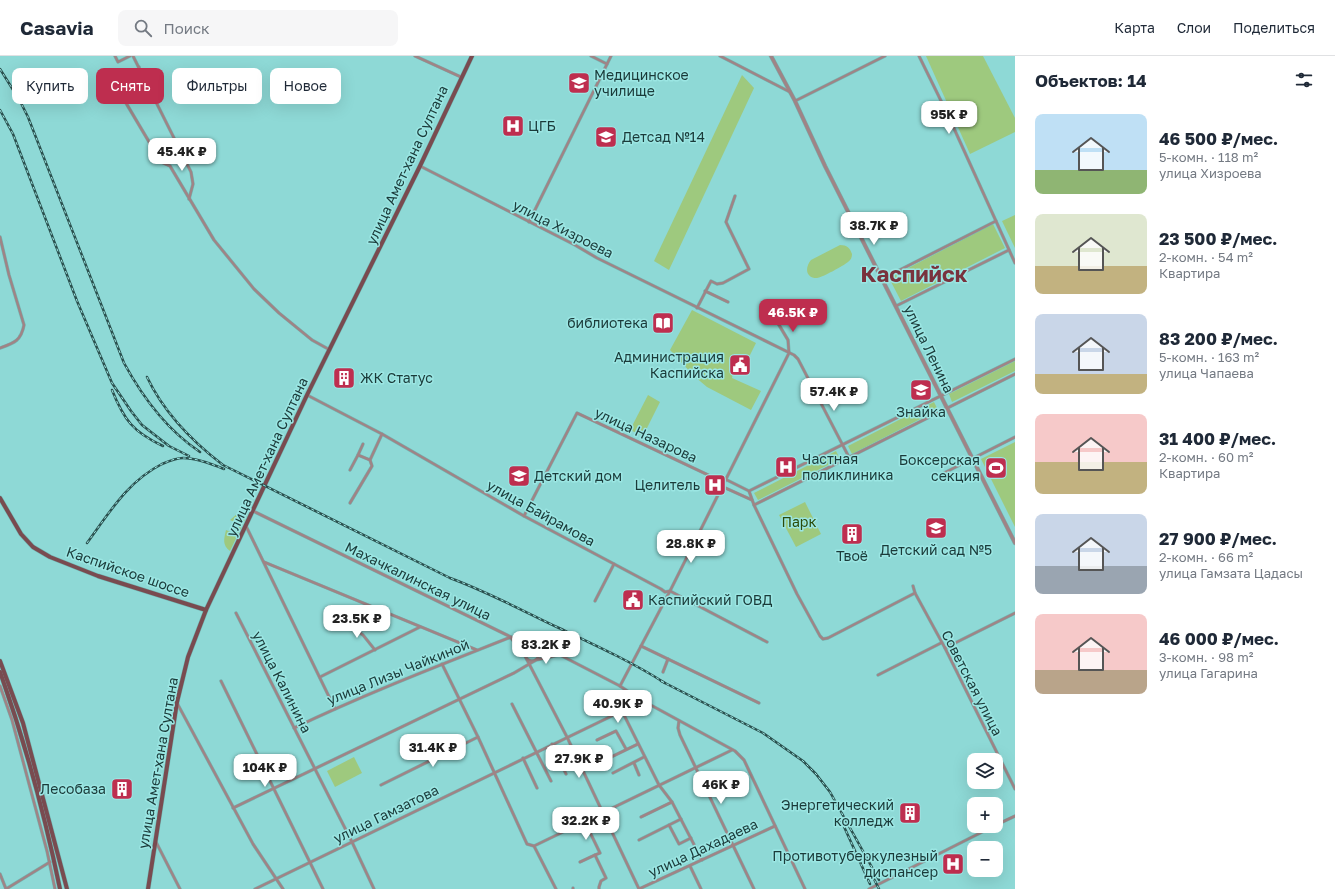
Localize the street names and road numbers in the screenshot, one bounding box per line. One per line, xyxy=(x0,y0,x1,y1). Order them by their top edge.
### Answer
street label: улица Амет-хана Султана xyxy=(362,82,451,247)
street label: улица Хизроева xyxy=(510,196,616,261)
street label: улица Ленина xyxy=(901,302,958,396)
street label: улица Амет-хана Султана xyxy=(222,374,311,539)
street label: улица Назарова xyxy=(592,403,700,466)
street label: улица Байрамова xyxy=(484,476,598,549)
street label: Махачкалинская улица xyxy=(342,538,494,623)
street label: Каспийское шоссе xyxy=(64,542,192,601)
street label: Советская улица xyxy=(938,627,1006,739)
street label: улица Калинина xyxy=(249,628,316,736)
street label: улица Лизы Чайкиной xyxy=(324,635,471,708)
street label: улица Амет-хана Султана xyxy=(134,676,181,850)
street label: улица Гамзатова xyxy=(330,781,441,846)
street label: улица Дахадаева xyxy=(645,815,760,880)

